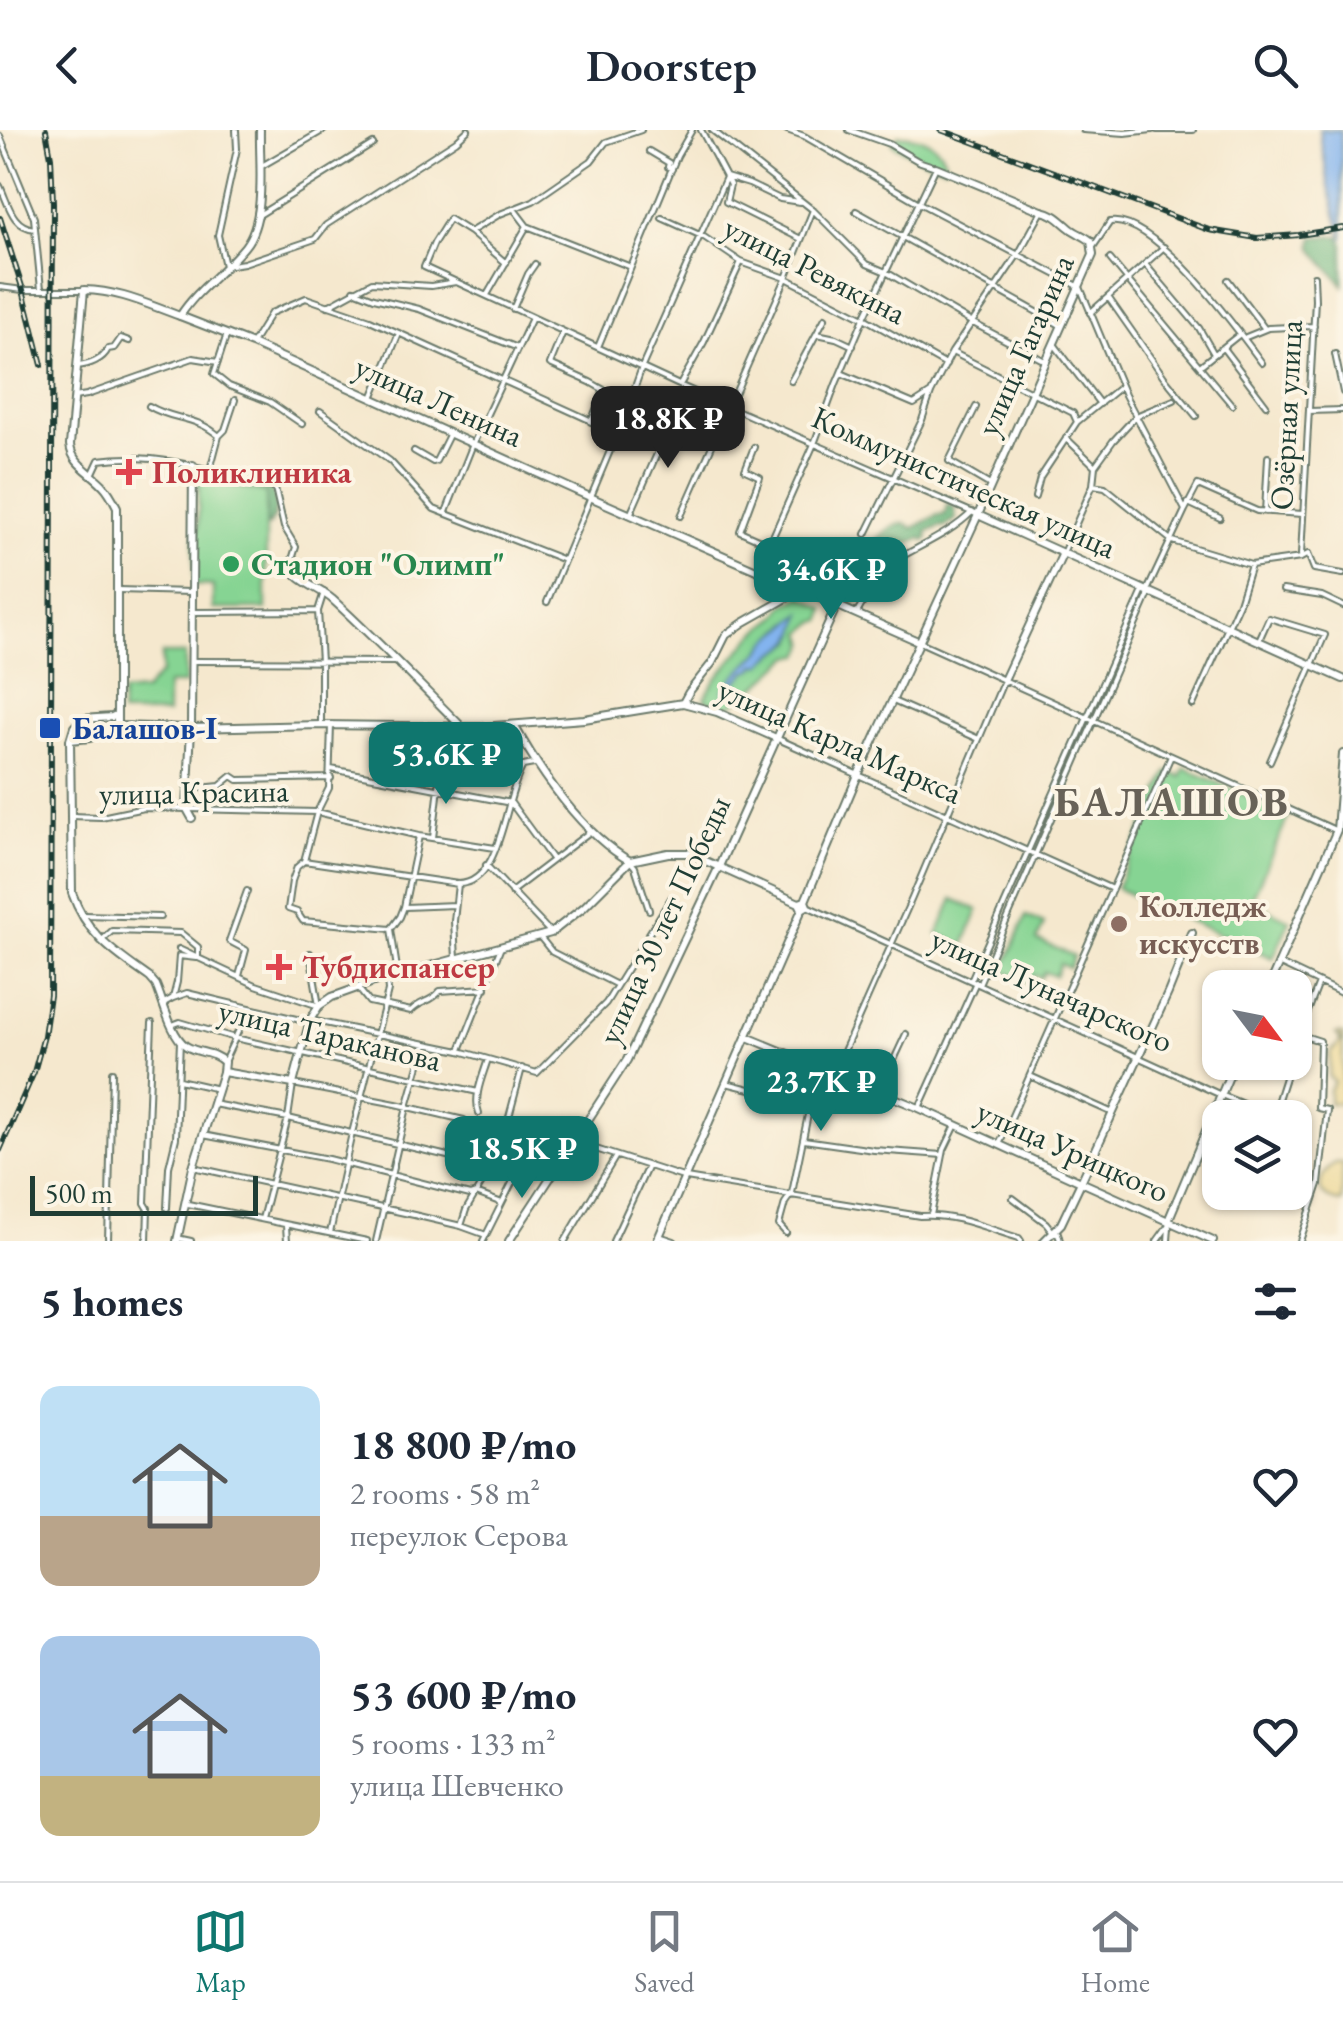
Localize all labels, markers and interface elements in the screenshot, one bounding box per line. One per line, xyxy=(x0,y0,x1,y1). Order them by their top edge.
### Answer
text: Doorstep xyxy=(586,36,757,94)
icon: back xyxy=(40,38,95,93)
icon: search xyxy=(1248,38,1303,93)
street label: улица Ревякина xyxy=(717,206,913,334)
street label: улица Гагарина xyxy=(966,248,1084,442)
street label: Озёрная улица xyxy=(1260,319,1312,511)
street label: улица Ленина xyxy=(349,345,530,457)
pin: 18.8K ₽ xyxy=(576,386,760,471)
street label: Коммунистическая улица xyxy=(805,396,1123,568)
text: 18.8K ₽ xyxy=(613,397,723,439)
place label: Поликлиника xyxy=(152,451,353,493)
marker: Поликлиника xyxy=(116,459,142,485)
pin: 34.6K ₽ xyxy=(739,537,923,622)
place label: Стадион "Олимп" xyxy=(251,543,505,585)
text: 34.6K ₽ xyxy=(776,548,886,590)
marker: Стадион "Олимп" xyxy=(220,553,242,575)
street label: улица Карла Маркса xyxy=(711,668,969,814)
place label: Балашов-I xyxy=(72,707,218,749)
marker: Балашов-I xyxy=(37,715,63,741)
pin: 53.6K ₽ xyxy=(354,722,538,807)
text: 53.6K ₽ xyxy=(391,733,501,775)
street label: улица Красина xyxy=(99,769,290,815)
district label: БАЛАШОВ xyxy=(1054,774,1290,829)
street label: улица 30 лет Победы xyxy=(588,789,740,1051)
place label: Колледж искусств xyxy=(1139,885,1267,964)
marker: Колледж искусств xyxy=(1108,913,1130,935)
street label: улица Луначарского xyxy=(924,918,1180,1062)
place label: Тубдиспансер xyxy=(302,946,495,988)
marker: Тубдиспансер xyxy=(266,954,292,980)
north arrow xyxy=(1202,970,1312,1080)
map controls xyxy=(1202,970,1312,1210)
street label: улица Тараканова xyxy=(215,989,446,1081)
pin: 23.7K ₽ xyxy=(729,1049,913,1134)
text: 23.7K ₽ xyxy=(766,1060,876,1102)
street label: улица Урицкого xyxy=(970,1090,1176,1212)
button: layers xyxy=(1202,1100,1312,1210)
pin: 18.5K ₽ xyxy=(430,1116,614,1201)
text: 18.5K ₽ xyxy=(467,1127,577,1169)
scale bar xyxy=(30,1171,258,1216)
text: 500 m xyxy=(45,1175,113,1211)
text: 5 homes xyxy=(40,1274,183,1329)
icon: filters xyxy=(1248,1274,1303,1329)
text: 18 800 ₽/mo xyxy=(350,1417,576,1472)
icon: home xyxy=(120,1426,240,1546)
icon: heart xyxy=(1248,1459,1303,1514)
text: 2 rooms · 58 m² xyxy=(350,1472,540,1514)
text: переулок Серова xyxy=(350,1514,568,1556)
text: 53 600 ₽/mo xyxy=(350,1667,576,1722)
icon: home xyxy=(120,1676,240,1796)
icon: heart xyxy=(1248,1709,1303,1764)
text: 5 rooms · 133 m² xyxy=(350,1722,556,1764)
text: улица Шевченко xyxy=(350,1764,564,1806)
tab: Map xyxy=(193,1904,248,2000)
tab: Saved xyxy=(634,1904,694,2000)
tab: Home xyxy=(1081,1904,1150,2000)

